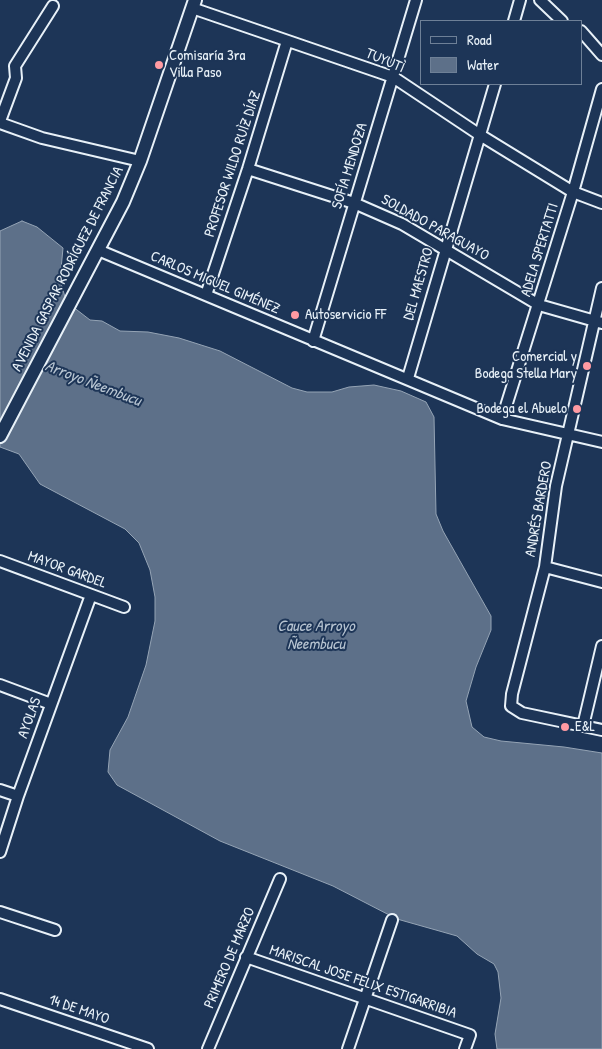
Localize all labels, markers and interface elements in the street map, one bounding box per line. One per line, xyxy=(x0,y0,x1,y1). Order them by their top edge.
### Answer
legend xyxy=(420,20,582,85)
text: Road xyxy=(467,29,492,50)
street label: TUYUTÌ xyxy=(363,45,407,77)
place label: Comisaría 3ra Villa Paso xyxy=(169,47,245,82)
text: Water xyxy=(467,54,499,75)
marker: Comisaría 3ra Villa Paso xyxy=(153,59,165,71)
street label: PROFESOR WILDO RUÌZ DÍAZ xyxy=(201,89,265,239)
street label: SOFÍA MENDOZA xyxy=(328,121,372,211)
street label: AVENIDA GASPAR RODRÍGUEZ DE FRANCIA xyxy=(8,163,128,375)
street label: SOLDADO PARAGUAYO xyxy=(378,191,492,265)
street label: ADELA SPERTATTI xyxy=(517,201,563,299)
street label: DEL MAESTRO xyxy=(400,246,438,322)
street label: CARLOS MIGUEL GIMÉNEZ xyxy=(148,248,282,318)
place label: Autoservicio FF xyxy=(305,306,386,324)
marker: Autoservicio FF xyxy=(289,309,301,321)
place label: Comercial y Bodega Stella Mary xyxy=(475,348,577,383)
water label: Arroyo Ñeembucu xyxy=(42,357,144,411)
marker: Comercial y Bodega Stella Mary xyxy=(581,360,593,372)
place label: Bodega el Abuelo xyxy=(477,400,567,418)
marker: Bodega el Abuelo xyxy=(571,403,583,415)
street label: ANDRÉS BARDERO xyxy=(522,460,556,558)
street label: MAYOR GARDEL xyxy=(25,547,109,593)
water label: Cauce Arroyo Ñeembucu xyxy=(277,617,355,655)
street label: AYOLAS xyxy=(14,695,46,741)
place label: E&L xyxy=(575,718,595,736)
marker: E&L xyxy=(559,721,571,733)
street label: PRIMERO DE MARZO xyxy=(201,905,259,1011)
street label: MARISCAL JOSE FELIX ESTIGARRIBIA xyxy=(267,941,459,1023)
street label: 14 DE MAYO xyxy=(46,991,112,1029)

